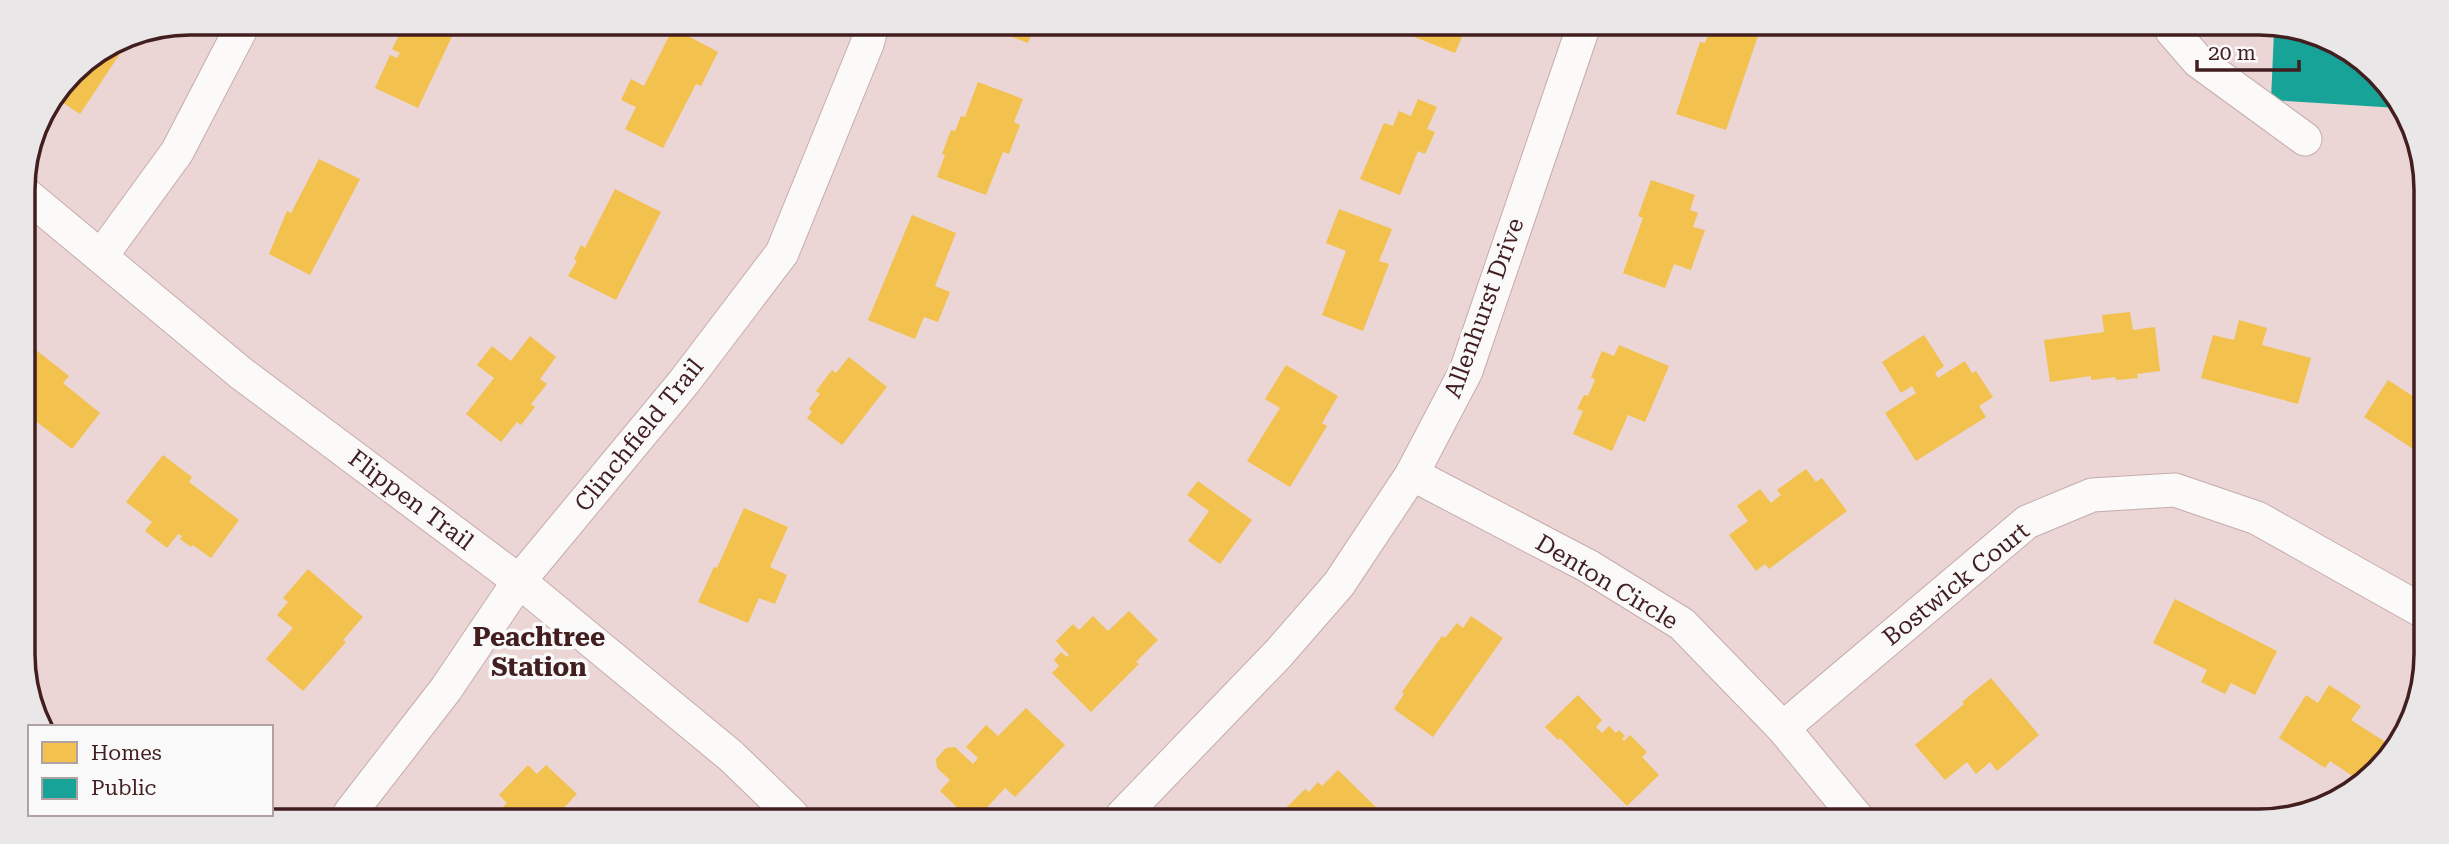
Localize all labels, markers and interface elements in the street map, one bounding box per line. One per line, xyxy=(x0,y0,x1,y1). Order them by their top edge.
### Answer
scale bar xyxy=(2197,28,2298,72)
text: 20 m xyxy=(2208,41,2256,65)
street label: Allenhurst Drive xyxy=(1438,214,1530,402)
street label: Clinchfield Trail xyxy=(569,353,709,517)
street label: Flippen Trail xyxy=(343,444,479,556)
street label: Bostwick Court xyxy=(1877,516,2035,651)
street label: Denton Circle xyxy=(1531,529,1683,635)
district label: Peachtree Station xyxy=(473,622,605,682)
legend xyxy=(28,725,273,816)
text: Homes xyxy=(91,741,162,765)
text: Public xyxy=(91,776,157,800)

